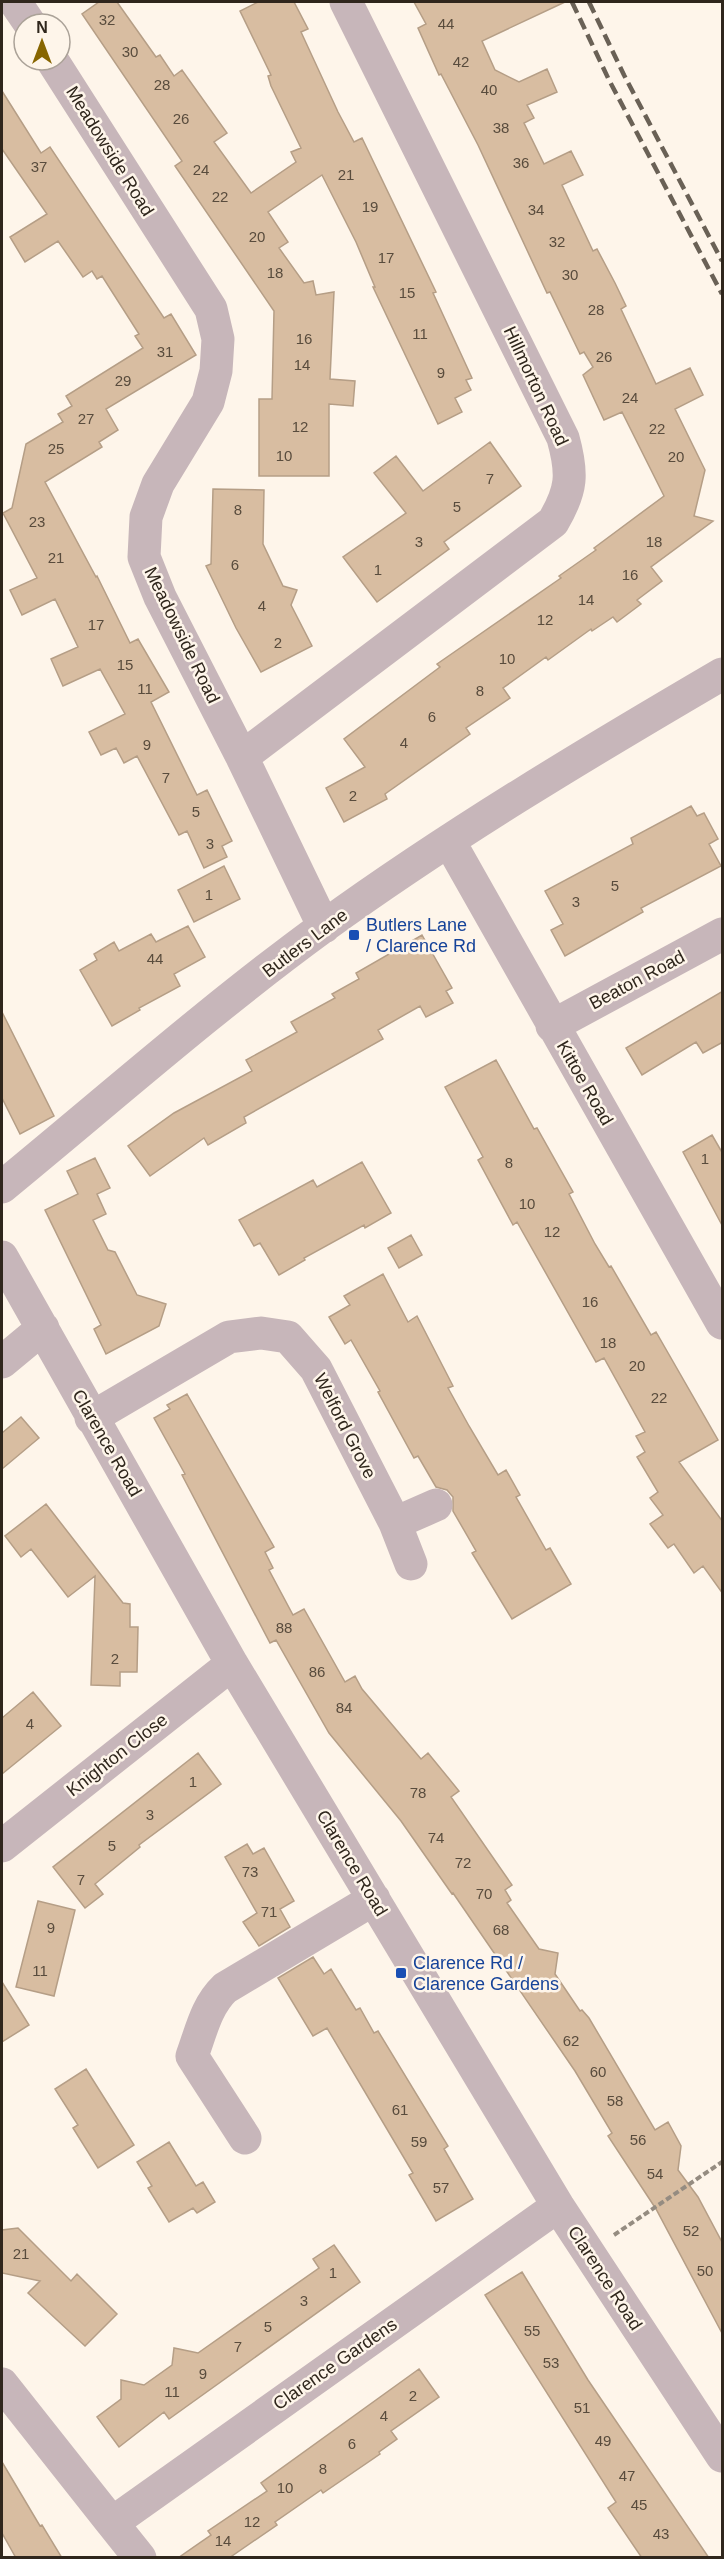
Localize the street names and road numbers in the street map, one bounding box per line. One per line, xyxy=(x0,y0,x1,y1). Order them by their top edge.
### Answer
street label: Meadowside Road xyxy=(62,82,158,220)
street label: Hillmorton Road xyxy=(500,323,572,449)
street label: Meadowside Road xyxy=(140,564,224,706)
street label: Butlers Lane xyxy=(259,905,351,981)
street label: Beaton Road xyxy=(586,947,688,1013)
street label: Kittoe Road xyxy=(553,1037,617,1129)
street label: Welford Grove xyxy=(310,1370,380,1482)
street label: Clarence Road xyxy=(68,1386,146,1500)
street label: Knighton Close xyxy=(63,1710,171,1800)
street label: Clarence Road xyxy=(313,1806,391,1920)
street label: Clarence Road xyxy=(564,2222,646,2334)
street label: Clarence Gardens xyxy=(269,2314,401,2414)

